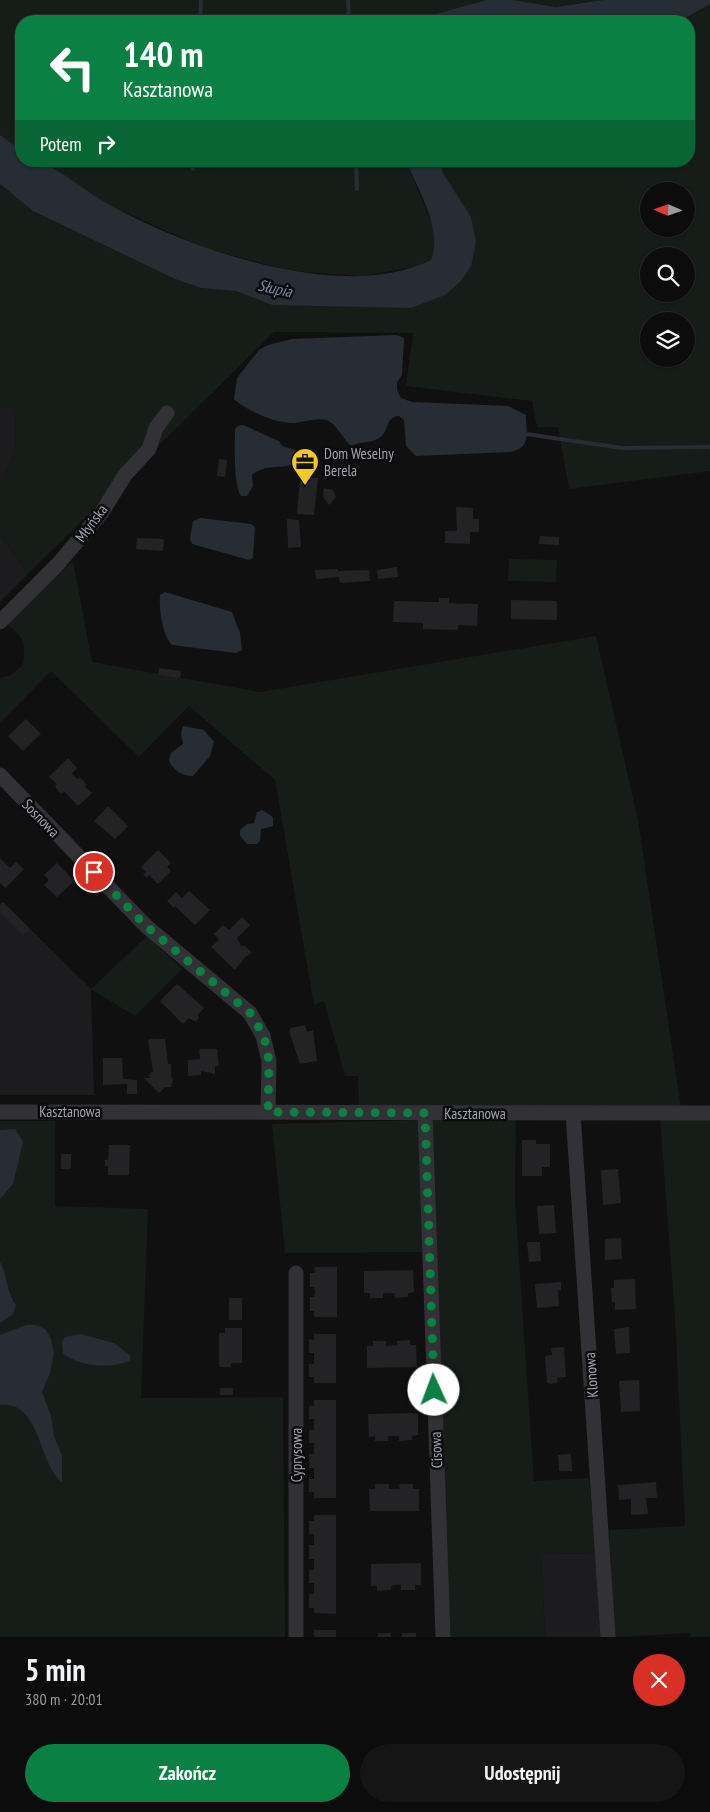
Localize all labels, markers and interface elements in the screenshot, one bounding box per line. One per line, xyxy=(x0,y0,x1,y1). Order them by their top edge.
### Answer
text: 140 m xyxy=(123,31,204,77)
icon: left xyxy=(40,35,105,100)
text: Kasztanowa xyxy=(123,75,213,103)
icon: right xyxy=(92,130,120,158)
text: Potem xyxy=(40,132,82,156)
north arrow xyxy=(640,182,695,238)
map controls xyxy=(640,182,695,367)
button: search xyxy=(640,247,695,302)
water label: Słupia xyxy=(256,275,295,302)
button: layers xyxy=(640,312,695,367)
place label: Dom Weselny Berela xyxy=(324,444,394,480)
office icon: Dom Weselny Berela xyxy=(290,447,320,486)
street label: Młyńska xyxy=(71,500,111,546)
street label: Sosnowa xyxy=(18,795,64,841)
pin xyxy=(73,851,115,893)
icon: arrive xyxy=(80,858,108,886)
street label: Kasztanowa xyxy=(39,1102,101,1121)
street label: Kasztanowa xyxy=(444,1104,506,1123)
street label: Klonowa xyxy=(580,1352,602,1398)
position arrow xyxy=(407,1363,459,1415)
street label: Cyprysowa xyxy=(287,1428,306,1482)
street label: Cisowa xyxy=(426,1431,446,1469)
text: 5 min xyxy=(25,1650,86,1689)
button: close xyxy=(633,1654,685,1706)
text: 380 m · 20:01 xyxy=(25,1689,103,1709)
button: Zakończ xyxy=(25,1744,350,1802)
button: Udostępnij xyxy=(360,1744,685,1802)

